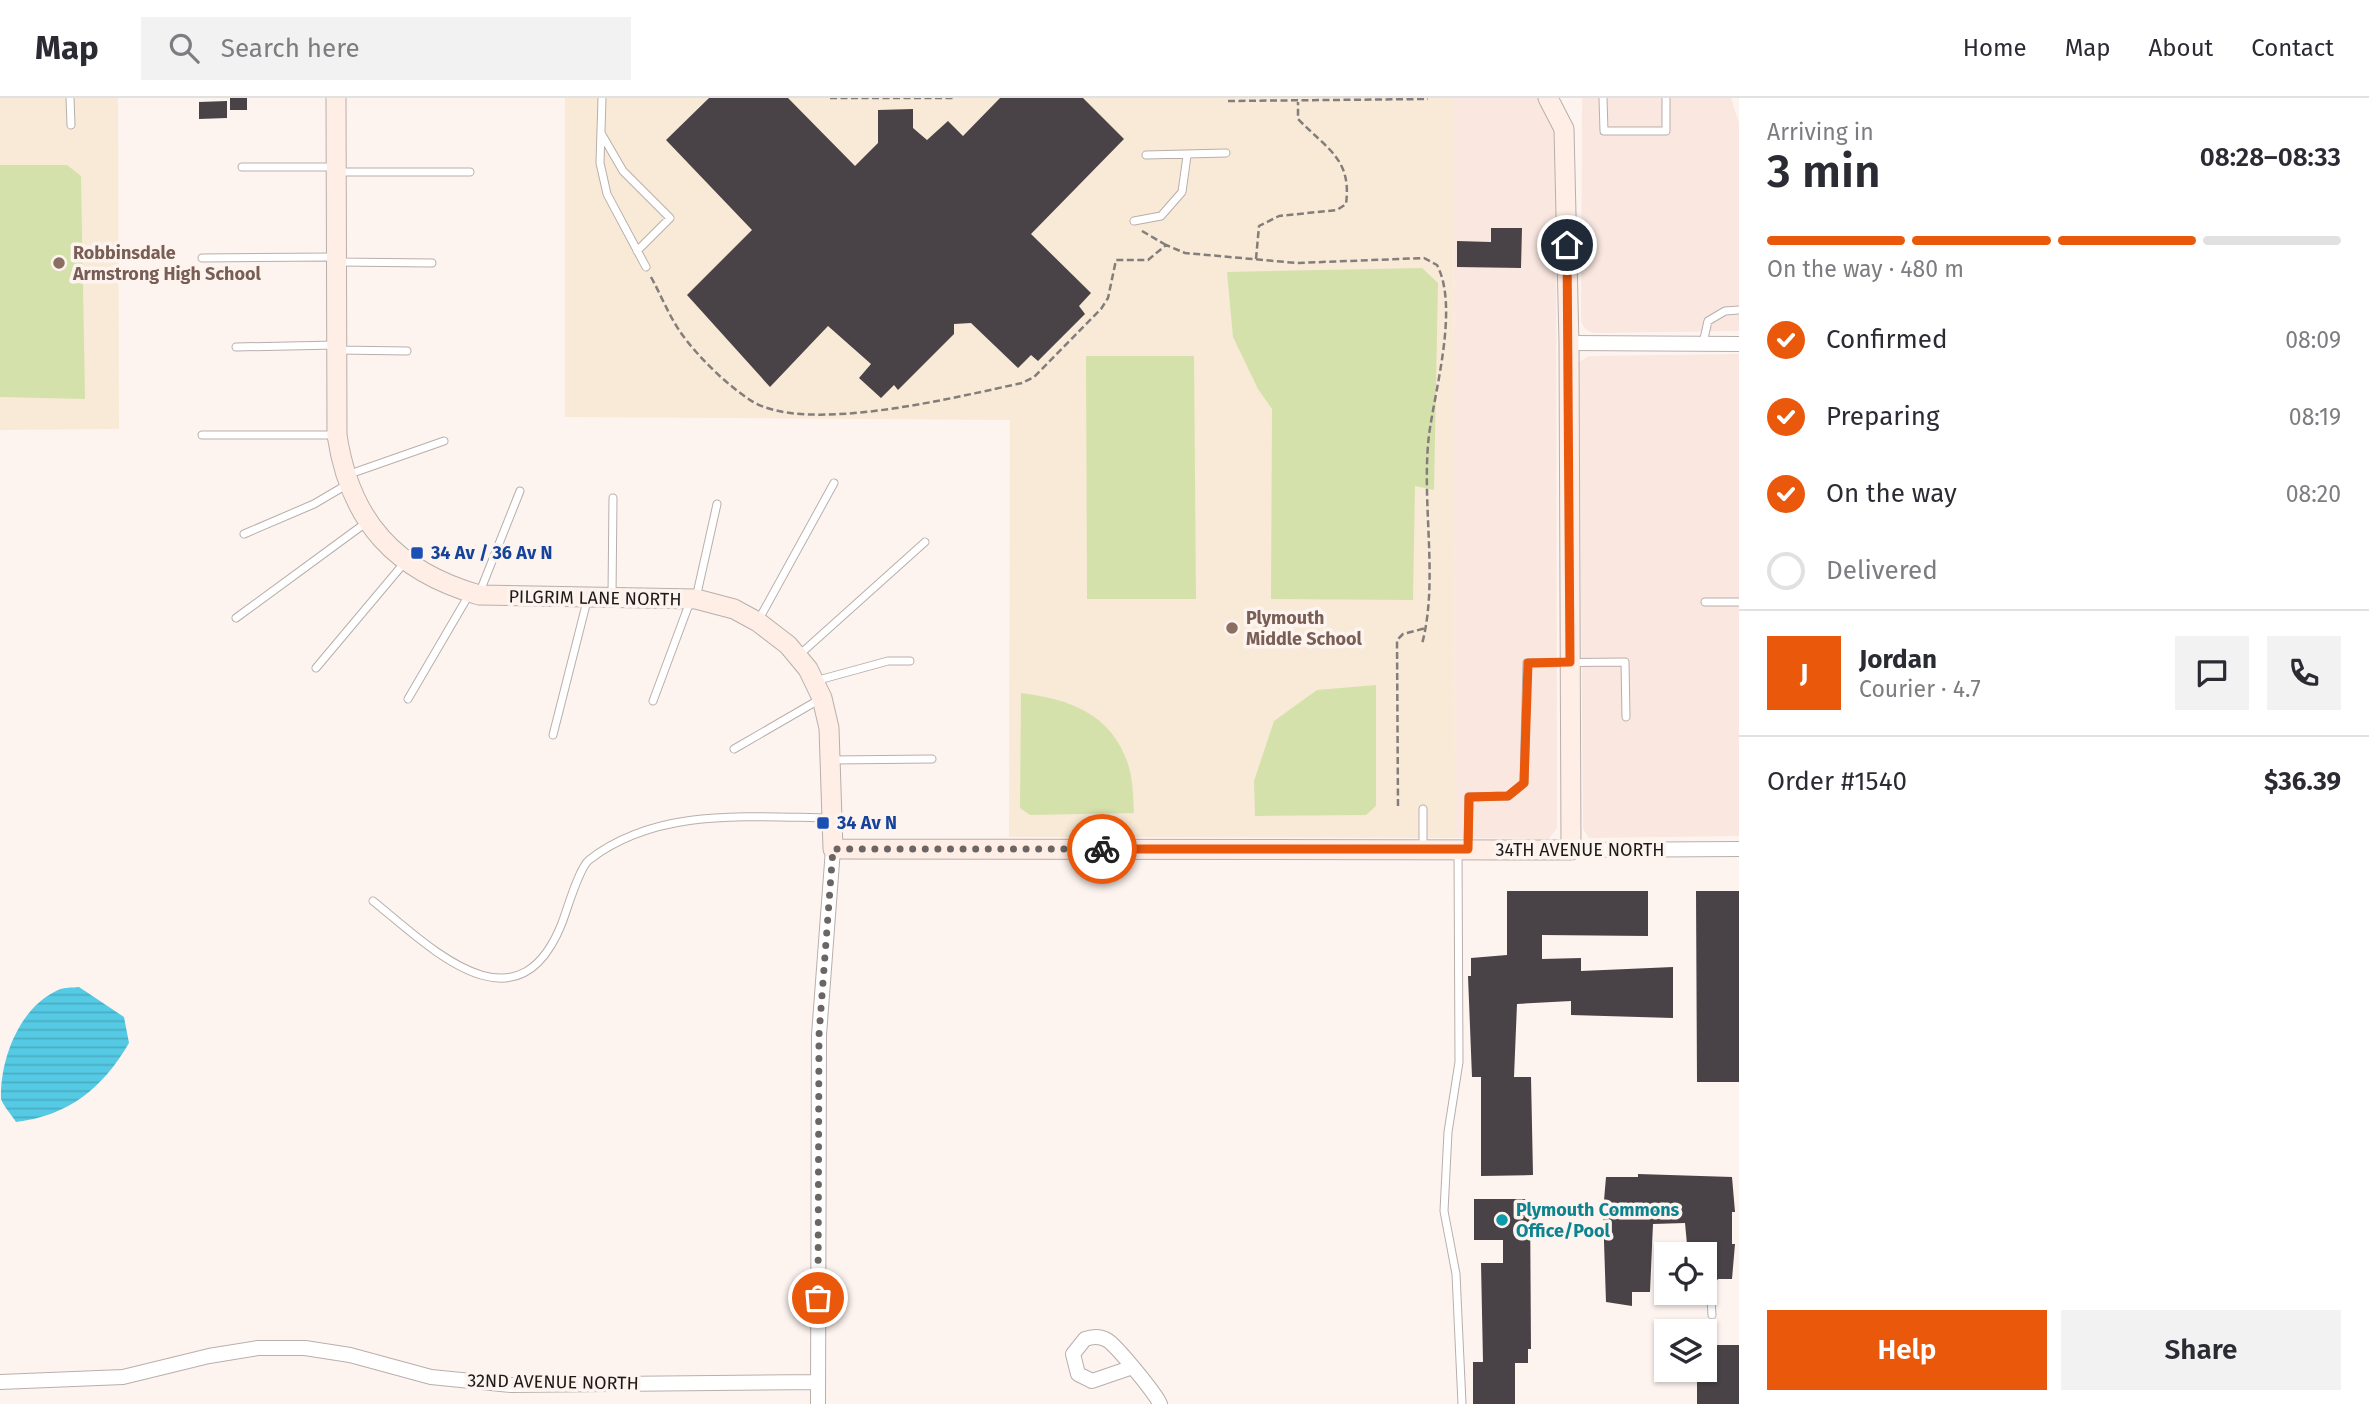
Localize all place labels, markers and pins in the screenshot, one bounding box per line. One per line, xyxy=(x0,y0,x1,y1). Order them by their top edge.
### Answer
pin xyxy=(1537,215,1597,275)
place label: Robbinsdale Armstrong High School xyxy=(72,242,261,285)
marker: Robbinsdale Armstrong High School xyxy=(51,255,67,271)
place label: 34 Av / 36 Av N xyxy=(430,542,552,564)
marker: 34 Av / 36 Av N xyxy=(409,545,425,561)
place label: Plymouth Middle School xyxy=(1246,607,1363,650)
marker: Plymouth Middle School xyxy=(1224,620,1240,636)
place label: 34 Av N xyxy=(836,812,897,834)
marker: 34 Av N xyxy=(815,815,831,831)
place label: Plymouth Commons Office/Pool xyxy=(1516,1199,1680,1242)
marker: Plymouth Commons Office/Pool xyxy=(1494,1212,1510,1228)
pin xyxy=(788,1268,848,1328)

